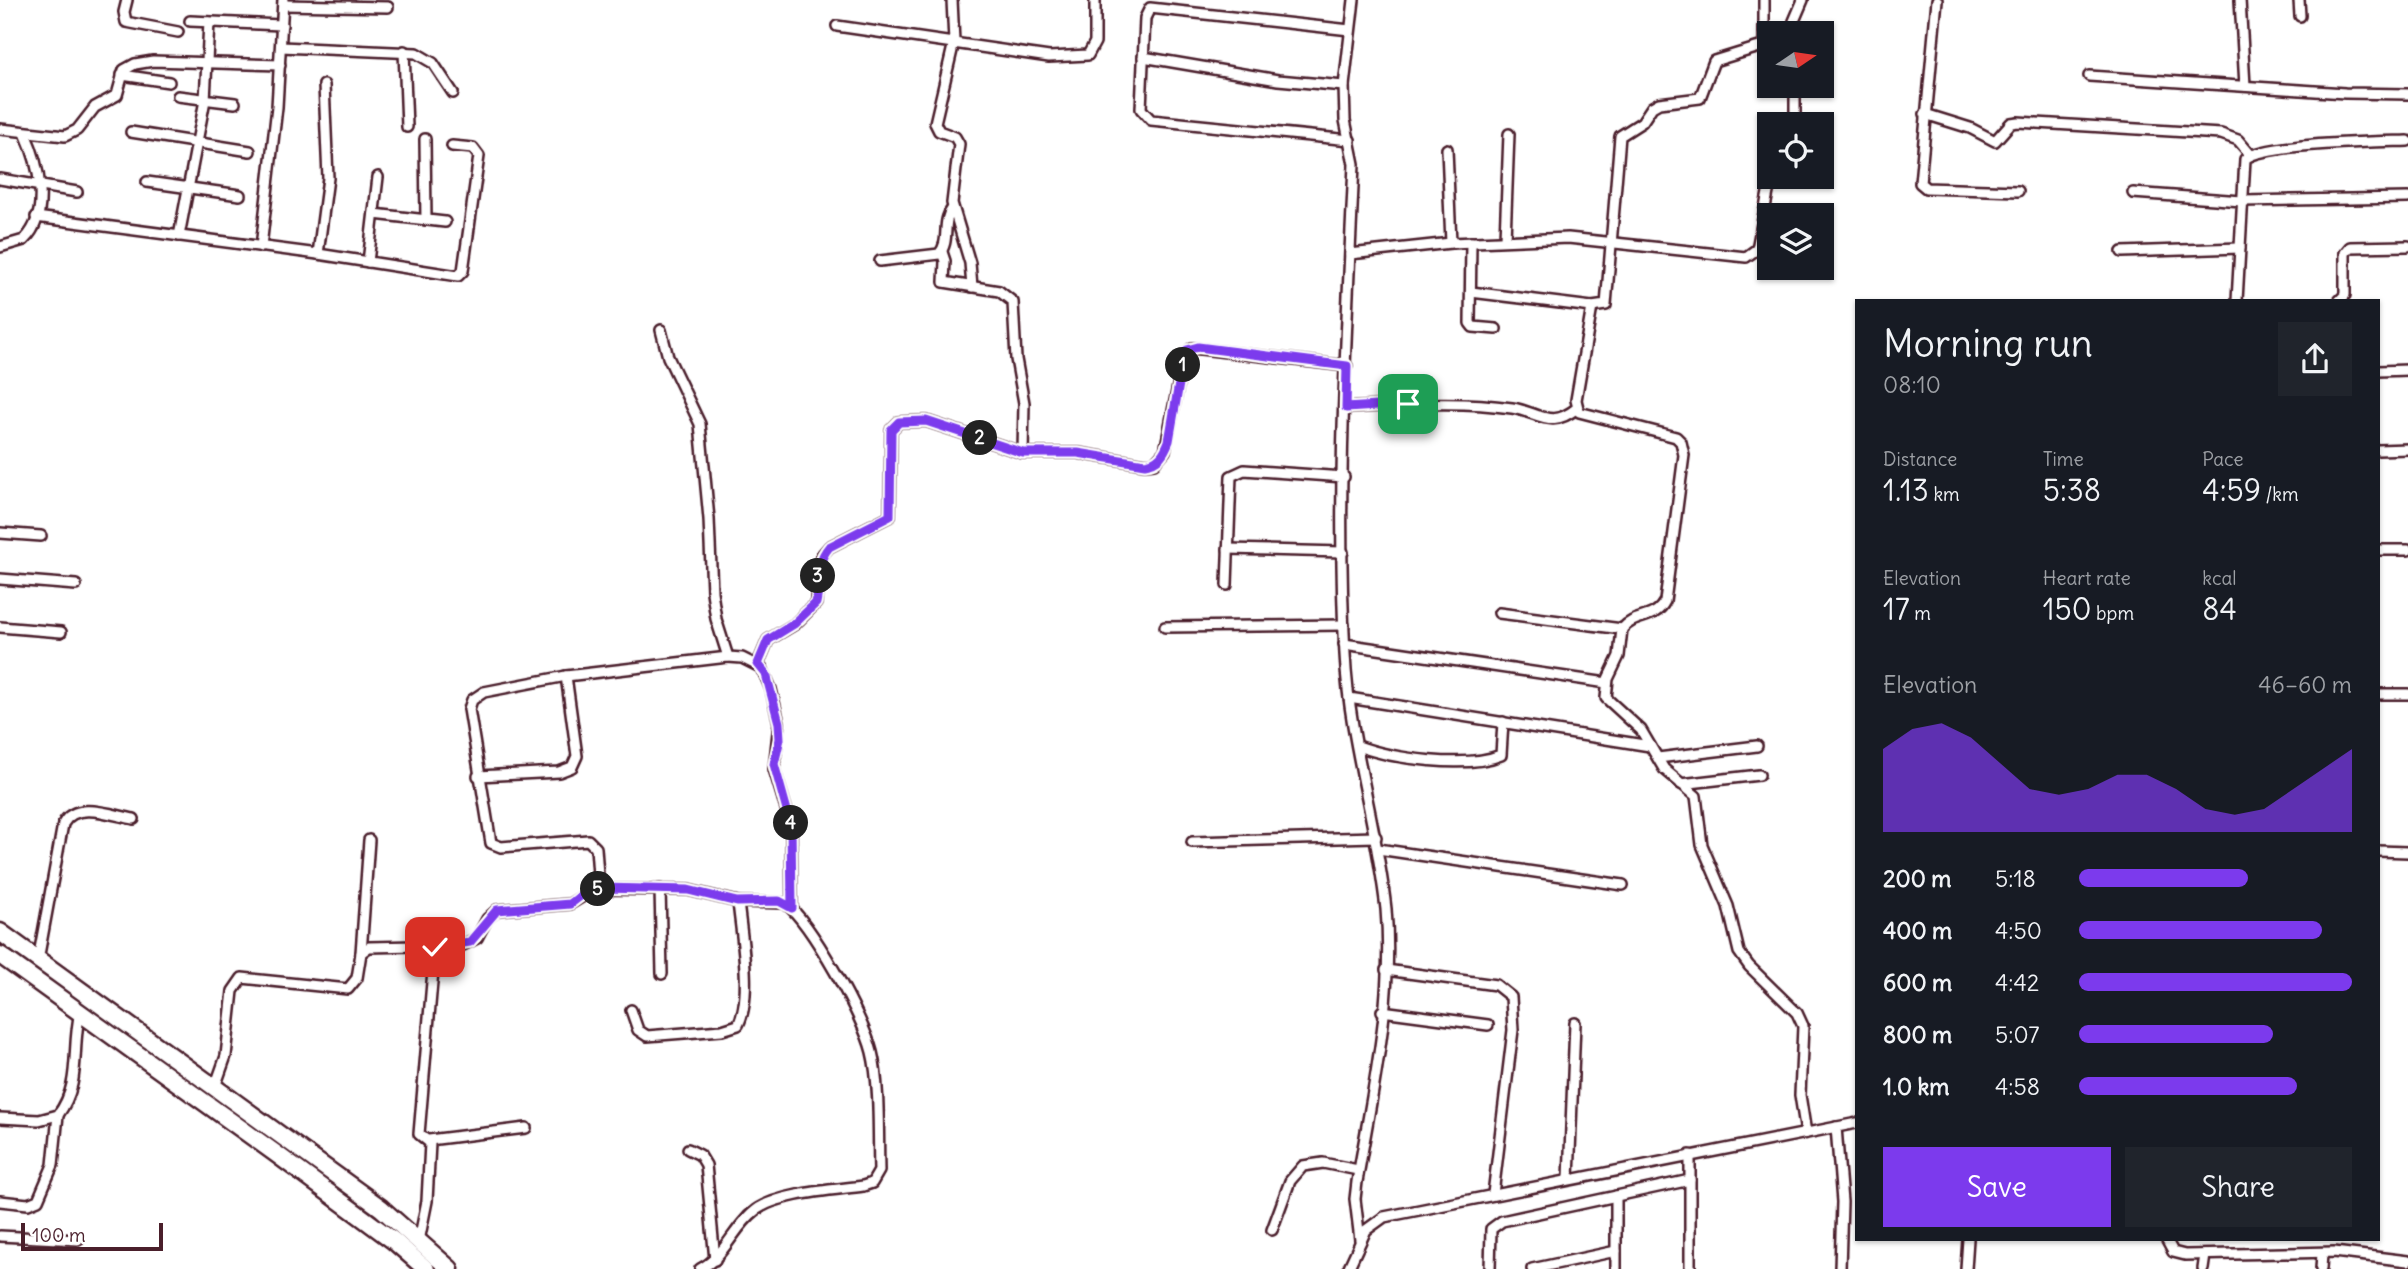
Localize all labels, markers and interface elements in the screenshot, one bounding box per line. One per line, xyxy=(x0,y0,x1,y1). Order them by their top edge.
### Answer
north arrow xyxy=(1757,21,1834,98)
map controls xyxy=(1757,21,1834,280)
button: locate xyxy=(1757,112,1834,189)
button: layers xyxy=(1757,203,1834,280)
text: Morning run xyxy=(1883,320,2093,367)
button: share xyxy=(2278,322,2352,396)
pin: 1 xyxy=(1166,348,1200,382)
text: 1 xyxy=(1179,352,1186,376)
text: 08:10 xyxy=(1883,370,1941,399)
pin xyxy=(1378,374,1438,434)
icon: arrive xyxy=(1389,385,1427,423)
pin: 2 xyxy=(962,420,998,456)
text: 2 xyxy=(974,425,985,449)
text: Distance xyxy=(1883,447,1957,471)
text: Time xyxy=(2043,447,2084,471)
text: Pace xyxy=(2202,447,2244,471)
text: 1.13 xyxy=(1883,471,1929,509)
text: 5:38 xyxy=(2043,471,2101,509)
text: 4:59 xyxy=(2202,471,2261,509)
text: km xyxy=(1929,482,1960,506)
text: /km xyxy=(2261,482,2299,506)
pin: 3 xyxy=(800,558,836,594)
text: 3 xyxy=(812,563,823,587)
text: Elevation xyxy=(1883,566,1961,590)
text: Heart rate xyxy=(2043,566,2131,590)
text: kcal xyxy=(2202,566,2237,590)
text: 17 xyxy=(1883,590,1910,628)
text: 150 xyxy=(2043,590,2092,628)
text: 84 xyxy=(2202,590,2237,628)
text: m xyxy=(1910,601,1931,625)
text: bpm xyxy=(2092,601,2134,625)
text: Elevation xyxy=(1883,670,1977,699)
text: 46–60 m xyxy=(2258,670,2352,699)
pin: 4 xyxy=(774,806,808,840)
text: 4 xyxy=(785,810,796,834)
text: 200 m xyxy=(1883,864,1952,893)
text: 5:18 xyxy=(1995,864,2036,893)
pin: 5 xyxy=(580,872,616,906)
text: 5 xyxy=(592,876,603,900)
text: 400 m xyxy=(1883,916,1952,945)
text: 4:50 xyxy=(1995,916,2042,945)
pin xyxy=(405,917,465,977)
icon: check xyxy=(416,928,454,966)
text: 600 m xyxy=(1883,968,1952,997)
text: 4:42 xyxy=(1995,968,2039,997)
text: 800 m xyxy=(1883,1020,1952,1049)
text: 5:07 xyxy=(1995,1020,2040,1049)
text: 1.0 km xyxy=(1883,1072,1949,1101)
text: 4:58 xyxy=(1995,1072,2040,1101)
button: Save xyxy=(1883,1147,2111,1227)
button: Share xyxy=(2125,1147,2352,1227)
scale bar xyxy=(21,1220,163,1252)
text: 100 m xyxy=(32,1223,86,1247)

